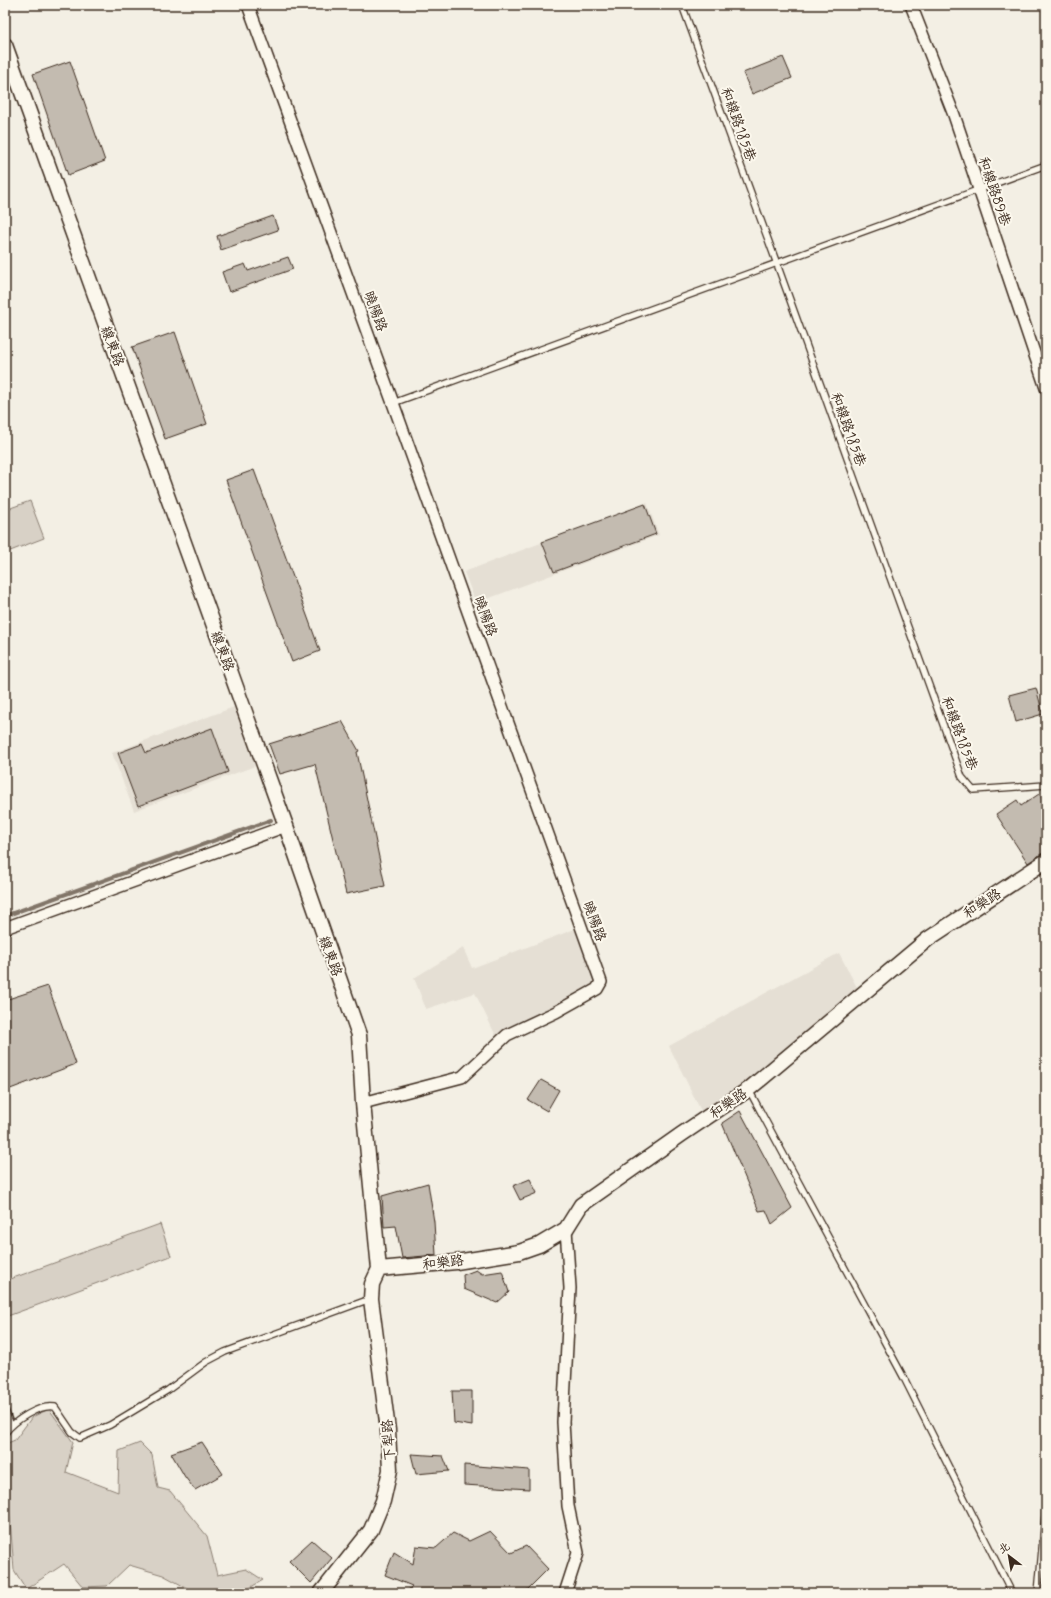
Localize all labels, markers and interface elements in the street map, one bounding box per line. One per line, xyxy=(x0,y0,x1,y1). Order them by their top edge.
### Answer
street label: 和線路185巷 xyxy=(716,85,760,165)
street label: 和線路89巷 xyxy=(974,154,1015,229)
street label: 曉陽路 xyxy=(359,289,391,334)
street label: 線東路 xyxy=(96,324,128,369)
street label: 和線路185巷 xyxy=(826,390,870,470)
street label: 曉陽路 xyxy=(469,594,501,639)
street label: 線東路 xyxy=(206,629,238,674)
street label: 和線路185巷 xyxy=(937,694,982,774)
street label: 和樂路 xyxy=(960,885,1005,923)
street label: 曉陽路 xyxy=(578,899,610,944)
street label: 線東路 xyxy=(314,934,346,979)
street label: 和樂路 xyxy=(706,1085,751,1123)
street label: 和樂路 xyxy=(421,1252,465,1274)
street label: 下犁路 xyxy=(379,1418,399,1462)
north arrow xyxy=(989,1536,1029,1576)
text: 北 xyxy=(996,1539,1013,1557)

